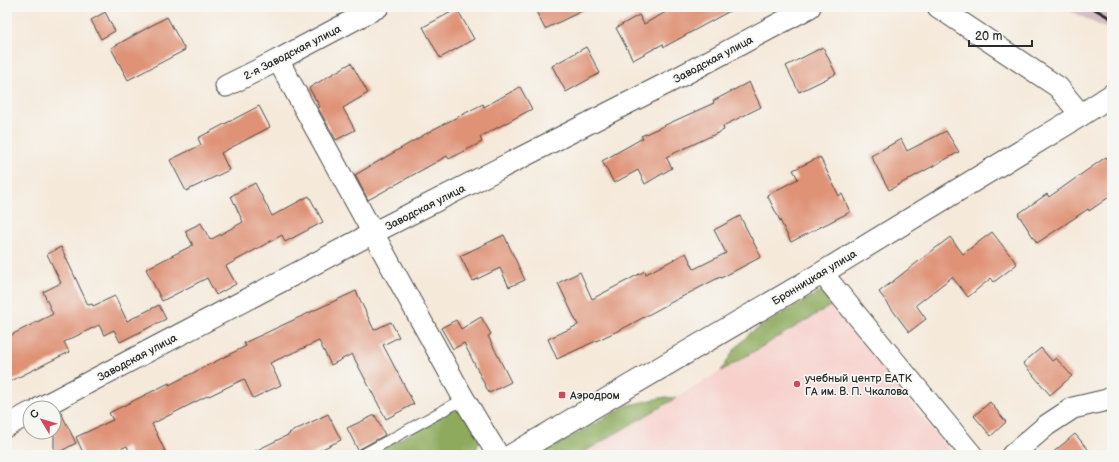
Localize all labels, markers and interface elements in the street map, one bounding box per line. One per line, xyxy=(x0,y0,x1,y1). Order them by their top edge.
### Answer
street label: 2-я Заводская улица xyxy=(241,22,344,83)
scale bar xyxy=(969,22,1032,48)
text: 20 m xyxy=(975,29,1002,44)
street label: Заводская улица xyxy=(671,33,756,86)
street label: Заводская улица xyxy=(383,181,468,233)
street label: Бронницкая улица xyxy=(770,247,859,308)
street label: Заводская улица xyxy=(95,331,180,384)
place label: учебный центр ЕАТК ГА им. В. П. Чкалова xyxy=(805,372,913,398)
marker: учебный центр ЕАТК ГА им. В. П. Чкалова xyxy=(792,379,802,389)
place label: Аэродром xyxy=(569,389,620,402)
marker: Аэродром xyxy=(557,390,567,400)
north arrow xyxy=(22,400,62,440)
text: С xyxy=(27,407,42,421)

